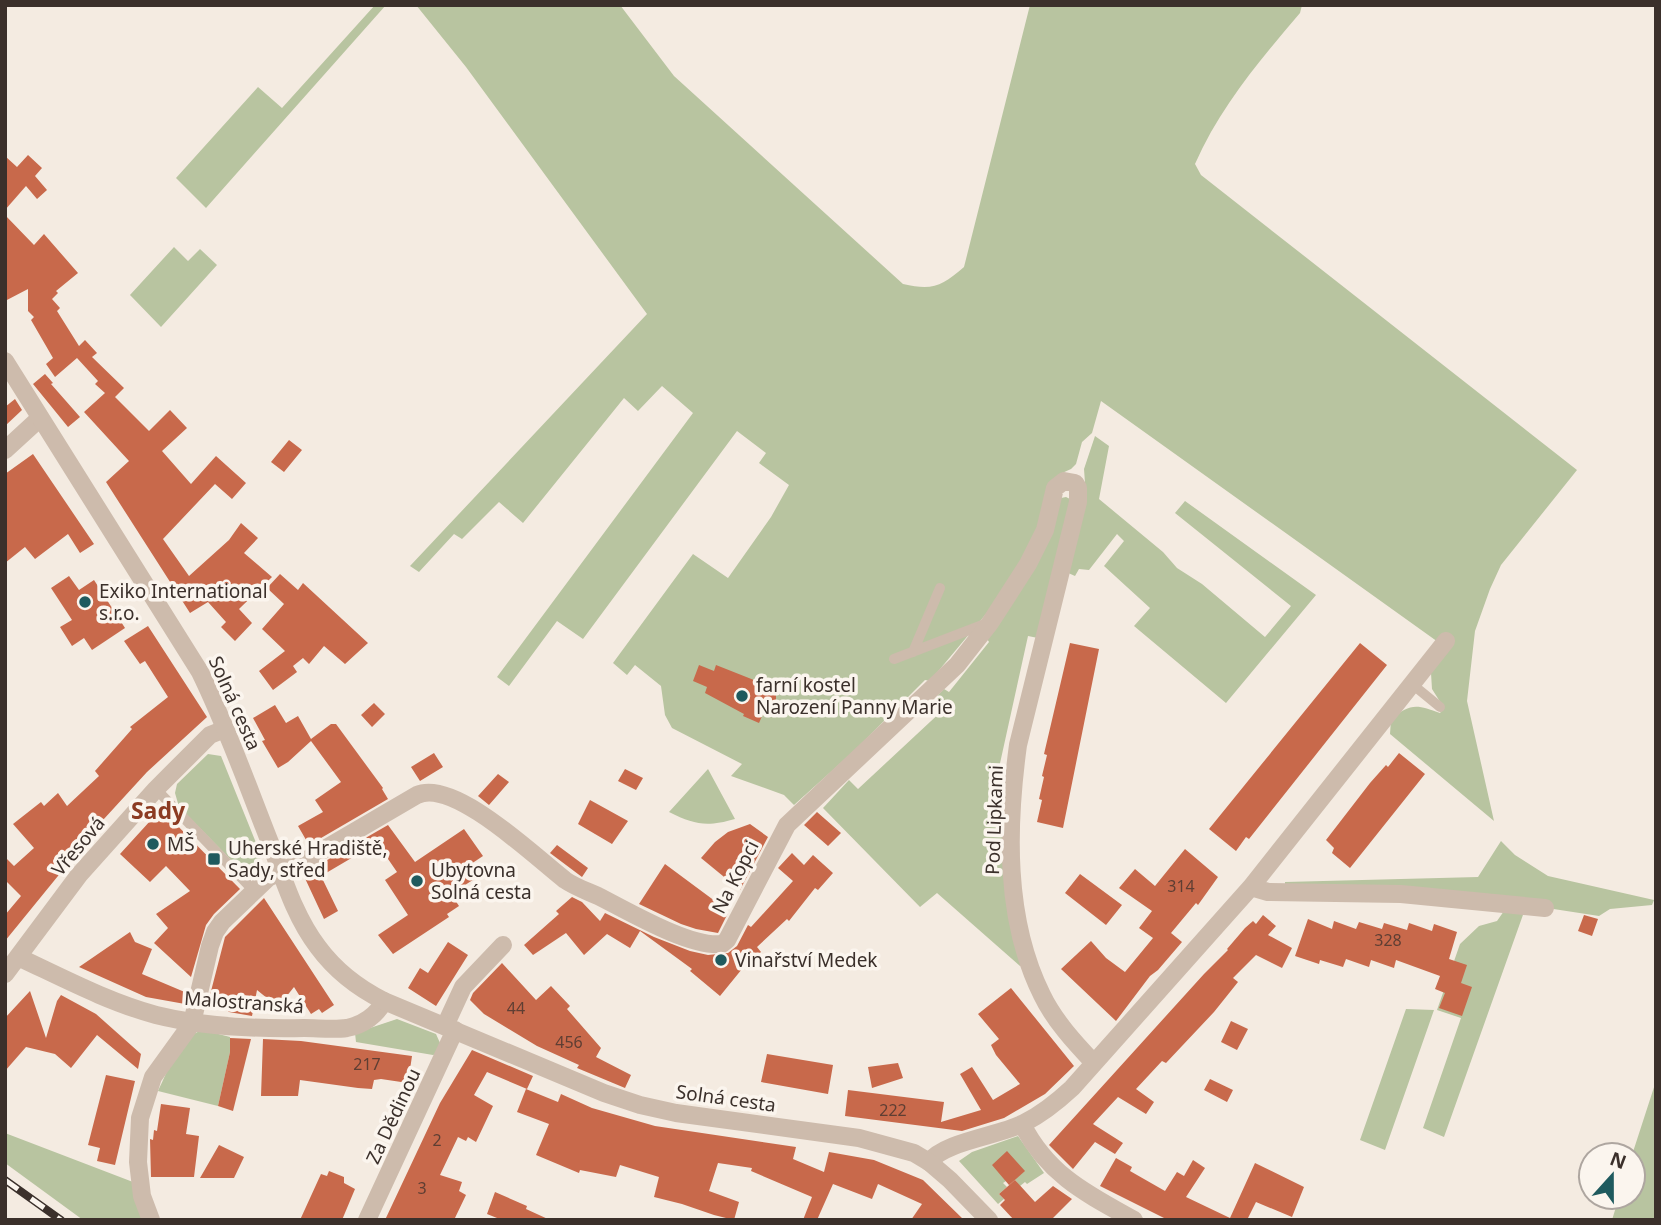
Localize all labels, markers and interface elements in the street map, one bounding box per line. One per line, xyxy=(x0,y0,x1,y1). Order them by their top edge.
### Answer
place label: Exiko International s.r.o. xyxy=(99,578,268,626)
marker: Exiko International s.r.o. xyxy=(77,594,93,610)
street label: Solná cesta xyxy=(203,652,267,754)
place label: farní kostel Narození Panny Marie xyxy=(756,672,953,720)
marker: farní kostel Narození Panny Marie xyxy=(734,688,750,704)
street label: Pod Lipkami xyxy=(979,765,1009,875)
district label: Sady xyxy=(131,794,186,826)
street label: Vřesová xyxy=(46,811,110,881)
place label: MŠ xyxy=(167,831,195,857)
place label: Uherské Hradiště, Sady, střed xyxy=(228,835,388,883)
marker: MŠ xyxy=(145,836,161,852)
street label: Na Kopci xyxy=(705,836,765,918)
marker: Uherské Hradiště, Sady, střed xyxy=(206,851,222,867)
place label: Ubytovna Solná cesta xyxy=(431,857,532,905)
marker: Ubytovna Solná cesta xyxy=(409,873,425,889)
house number: 314 xyxy=(1167,875,1195,897)
house number: 328 xyxy=(1374,929,1402,951)
place label: Vinařství Medek xyxy=(735,947,878,973)
marker: Vinařství Medek xyxy=(713,952,729,968)
street label: Malostranská xyxy=(183,985,305,1019)
house number: 44 xyxy=(507,997,525,1019)
house number: 456 xyxy=(555,1031,583,1053)
house number: 217 xyxy=(353,1053,381,1075)
street label: Za Dědinou xyxy=(360,1064,426,1168)
street label: Solná cesta xyxy=(674,1078,778,1118)
house number: 222 xyxy=(879,1099,907,1121)
house number: 2 xyxy=(432,1129,442,1151)
north arrow xyxy=(1577,1141,1647,1211)
text: N xyxy=(1606,1145,1630,1175)
house number: 3 xyxy=(417,1177,427,1199)

